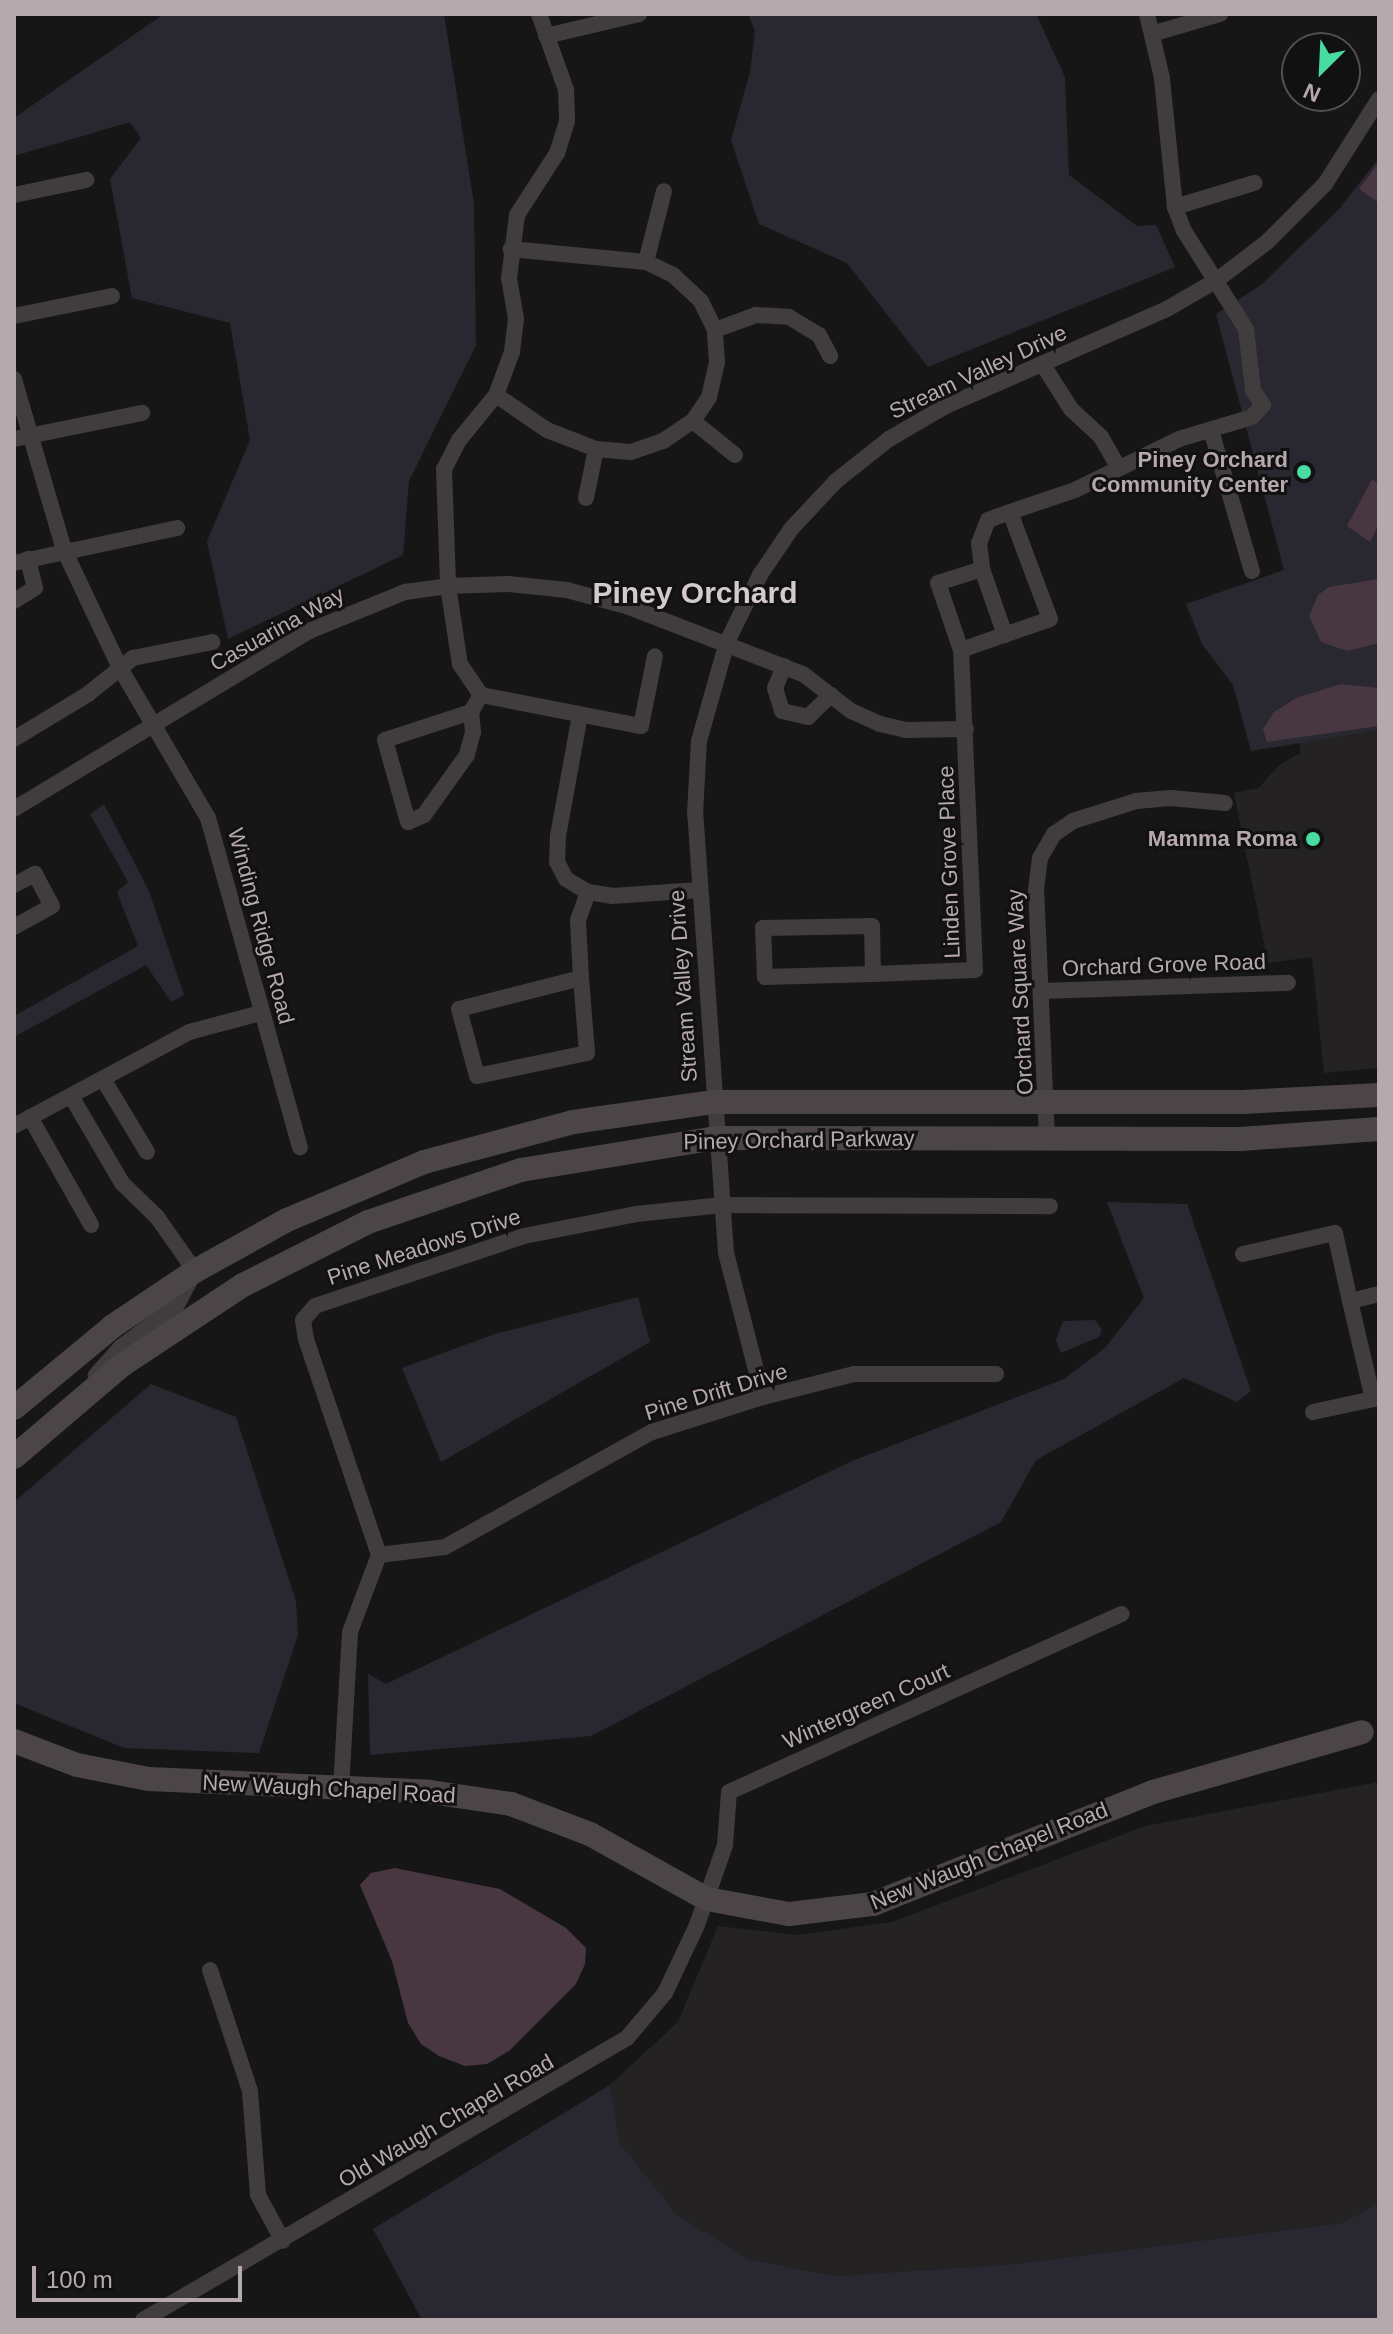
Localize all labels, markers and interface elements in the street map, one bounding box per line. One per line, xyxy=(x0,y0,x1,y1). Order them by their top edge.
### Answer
north arrow xyxy=(1281,32,1361,112)
text: N xyxy=(1300,78,1324,107)
street label: Stream Valley Drive xyxy=(885,319,1071,425)
place label: Piney Orchard Community Center xyxy=(1091,446,1288,498)
marker: Piney Orchard Community Center xyxy=(1295,463,1313,481)
district label: Piney Orchard xyxy=(592,575,798,611)
street label: Casuarina Way xyxy=(205,581,349,677)
street label: Linden Grove Place xyxy=(932,765,966,959)
street label: Winding Ridge Road xyxy=(222,825,300,1027)
place label: Mamma Roma xyxy=(1148,826,1297,852)
marker: Mamma Roma xyxy=(1304,830,1322,848)
street label: Stream Valley Drive xyxy=(663,889,703,1083)
street label: Orchard Square Way xyxy=(1001,889,1039,1095)
street label: Orchard Grove Road xyxy=(1062,948,1266,982)
street label: Piney Orchard Parkway xyxy=(683,1125,915,1155)
street label: Pine Meadows Drive xyxy=(324,1203,524,1291)
street label: Pine Drift Drive xyxy=(641,1358,791,1426)
street label: Wintergreen Court xyxy=(779,1657,953,1755)
street label: New Waugh Chapel Road xyxy=(202,1769,456,1809)
street label: New Waugh Chapel Road xyxy=(867,1796,1111,1916)
street label: Old Waugh Chapel Road xyxy=(334,2049,558,2193)
scale bar xyxy=(36,2250,246,2300)
text: 100 m xyxy=(46,2266,113,2293)

